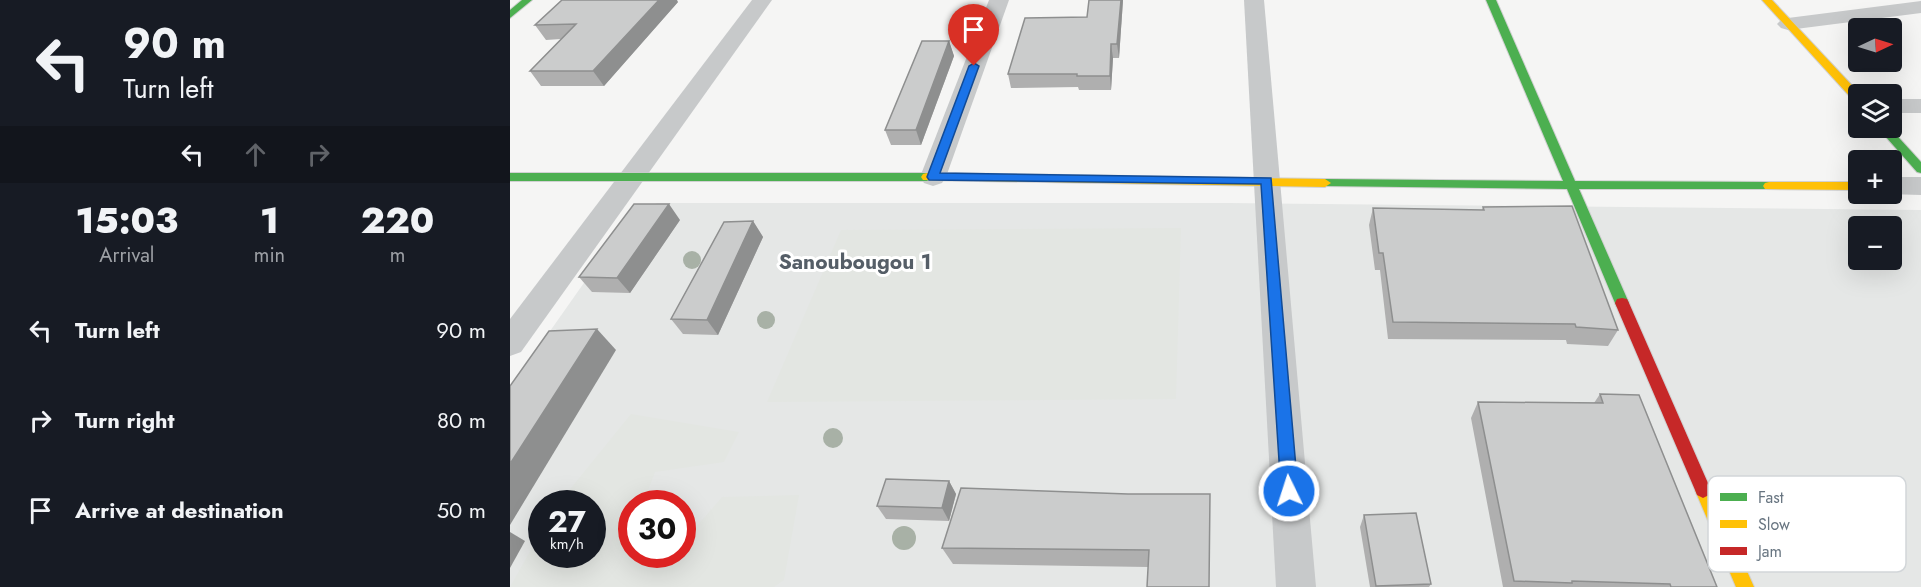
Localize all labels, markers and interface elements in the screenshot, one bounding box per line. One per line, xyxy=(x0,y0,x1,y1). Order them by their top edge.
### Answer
pin xyxy=(948,4,999,66)
text: 90 m xyxy=(123,13,226,74)
icon: arrive xyxy=(957,13,990,46)
north arrow xyxy=(1848,18,1902,72)
map controls xyxy=(1848,18,1902,270)
icon: left xyxy=(24,24,102,102)
text: Turn left xyxy=(123,69,213,108)
button: layers xyxy=(1848,84,1902,138)
icon: left xyxy=(176,138,209,171)
icon: ahead xyxy=(239,138,272,171)
icon: right xyxy=(302,138,335,171)
button: + xyxy=(1848,150,1902,204)
text: 15:03 xyxy=(76,194,178,246)
text: 1 xyxy=(260,194,279,246)
text: 220 xyxy=(361,194,434,246)
button: − xyxy=(1848,216,1902,270)
text: Arrival xyxy=(99,241,154,270)
text: min xyxy=(254,241,285,270)
text: m xyxy=(390,241,405,270)
district label: Sanoubougou 1 xyxy=(779,247,931,277)
icon: left xyxy=(24,314,57,347)
text: Turn left xyxy=(75,314,160,346)
text: 90 m xyxy=(436,314,486,346)
icon: right xyxy=(24,404,57,437)
text: Turn right xyxy=(75,404,175,436)
text: 80 m xyxy=(437,404,486,436)
position arrow xyxy=(1257,459,1321,523)
legend xyxy=(1708,476,1906,572)
text: Fast xyxy=(1758,486,1784,509)
speed limit sign: 30 xyxy=(618,490,696,568)
icon: arrive xyxy=(24,494,57,527)
text: Arrive at destination xyxy=(75,494,284,526)
text: 50 m xyxy=(437,494,486,526)
text: 27 xyxy=(548,500,586,543)
text: Slow xyxy=(1758,513,1790,536)
text: km/h xyxy=(550,533,584,555)
text: Jam xyxy=(1756,540,1782,563)

